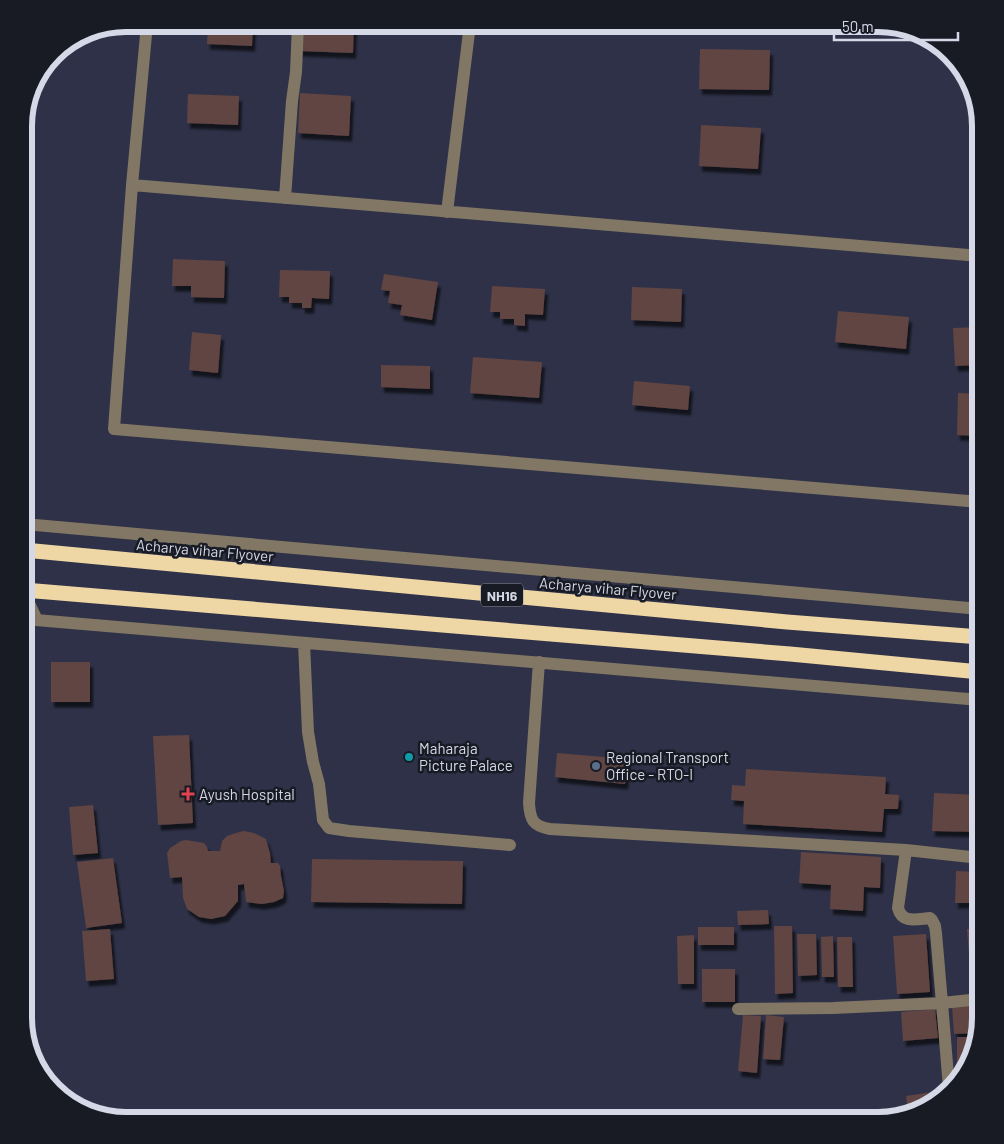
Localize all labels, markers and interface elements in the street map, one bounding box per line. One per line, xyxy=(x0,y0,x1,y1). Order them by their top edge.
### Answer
scale bar xyxy=(834,10,958,42)
text: 50 m xyxy=(842,17,874,35)
street label: Acharya vihar Flyover xyxy=(136,535,275,565)
street label: Acharya vihar Flyover xyxy=(539,573,678,603)
road number: NH16 xyxy=(481,584,523,606)
place label: Maharaja Picture Palace xyxy=(419,739,513,774)
place label: Regional Transport Office - RTO-I xyxy=(606,748,729,783)
marker: Maharaja Picture Palace xyxy=(403,751,415,763)
marker: Regional Transport Office - RTO-I xyxy=(590,760,602,772)
place label: Ayush Hospital xyxy=(199,785,295,803)
marker: Ayush Hospital xyxy=(181,787,195,801)

